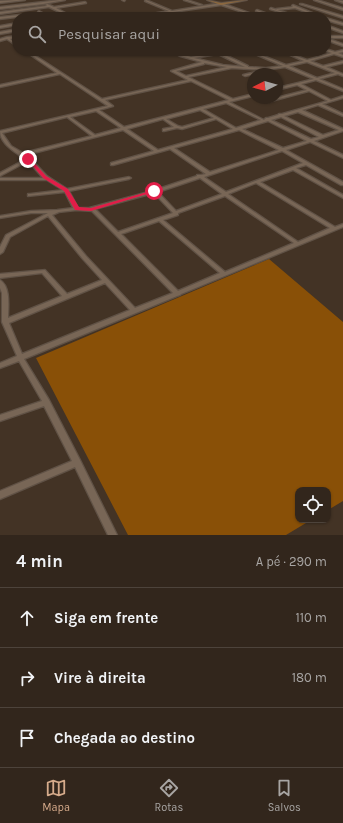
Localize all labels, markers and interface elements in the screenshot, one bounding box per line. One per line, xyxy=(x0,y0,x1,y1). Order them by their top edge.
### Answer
search box xyxy=(12,12,331,56)
icon: search xyxy=(26,23,48,45)
text: Pesquisar aqui xyxy=(58,25,160,43)
north arrow xyxy=(247,68,283,104)
route end xyxy=(19,150,37,168)
route start xyxy=(145,182,163,200)
map controls xyxy=(295,487,331,523)
button: locate xyxy=(295,487,331,523)
text: 4 min xyxy=(16,551,63,571)
text: A pé · 290 m xyxy=(256,554,327,569)
icon: ahead xyxy=(16,607,38,629)
text: Siga em frente xyxy=(54,609,158,627)
text: 110 m xyxy=(295,610,327,625)
icon: right xyxy=(16,667,38,689)
text: Vire à direita xyxy=(54,669,146,687)
text: 180 m xyxy=(292,670,327,685)
icon: arrive xyxy=(16,727,38,749)
text: Chegada ao destino xyxy=(54,729,195,747)
tab: Mapa xyxy=(42,777,70,814)
tab: Rotas xyxy=(154,777,183,814)
tab: Salvos xyxy=(268,777,301,814)

